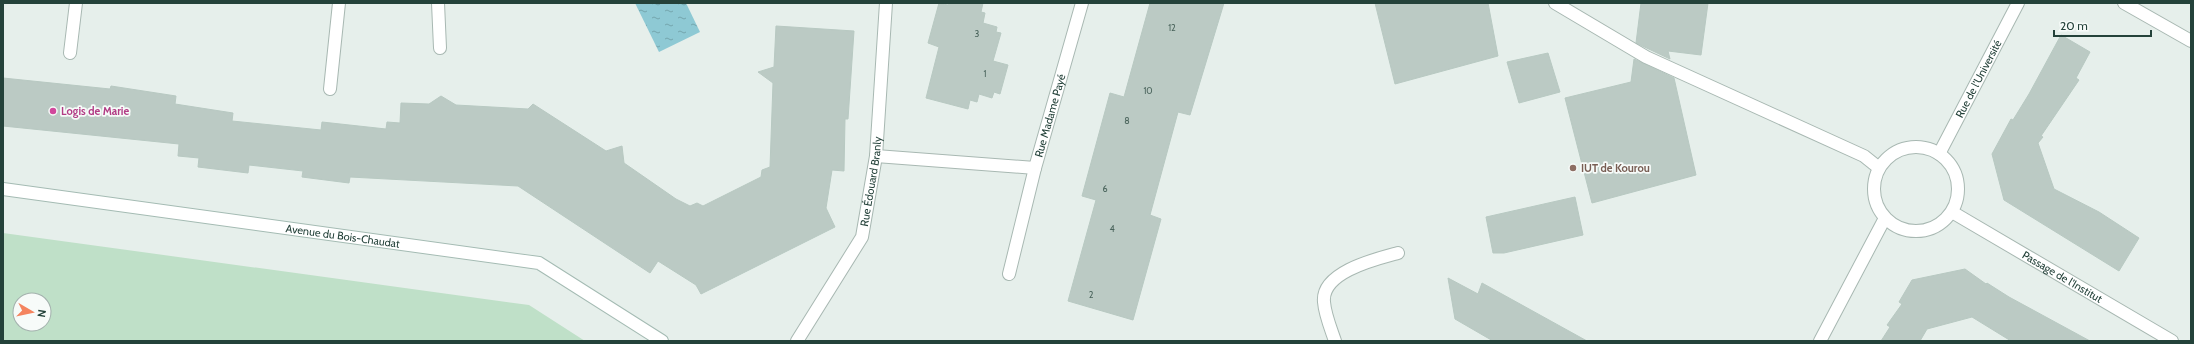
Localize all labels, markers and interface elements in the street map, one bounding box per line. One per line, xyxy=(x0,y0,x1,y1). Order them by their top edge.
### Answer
scale bar xyxy=(2054,12,2151,38)
text: 20 m xyxy=(2060,18,2088,33)
house number: 12 xyxy=(1168,22,1176,33)
house number: 3 xyxy=(975,28,980,39)
street label: Rue de l'Université xyxy=(1952,37,2005,120)
house number: 1 xyxy=(984,68,987,79)
street label: Rue Madame Payé xyxy=(1031,72,1069,159)
house number: 10 xyxy=(1143,85,1153,96)
place label: Logis de Marie xyxy=(61,104,130,118)
marker: Logis de Marie xyxy=(48,106,58,116)
house number: 8 xyxy=(1124,115,1130,126)
street label: Rue Édouard Branly xyxy=(857,136,884,227)
place label: IUT de Kourou xyxy=(1581,161,1650,175)
marker: IUT de Kourou xyxy=(1568,163,1578,173)
house number: 6 xyxy=(1102,183,1108,194)
street label: Avenue du Bois-Chaudat xyxy=(285,221,401,251)
house number: 4 xyxy=(1109,223,1115,234)
street label: Passage de l'Institut xyxy=(2020,248,2105,306)
house number: 2 xyxy=(1089,289,1094,300)
north arrow xyxy=(12,292,52,332)
text: N xyxy=(34,309,49,319)

